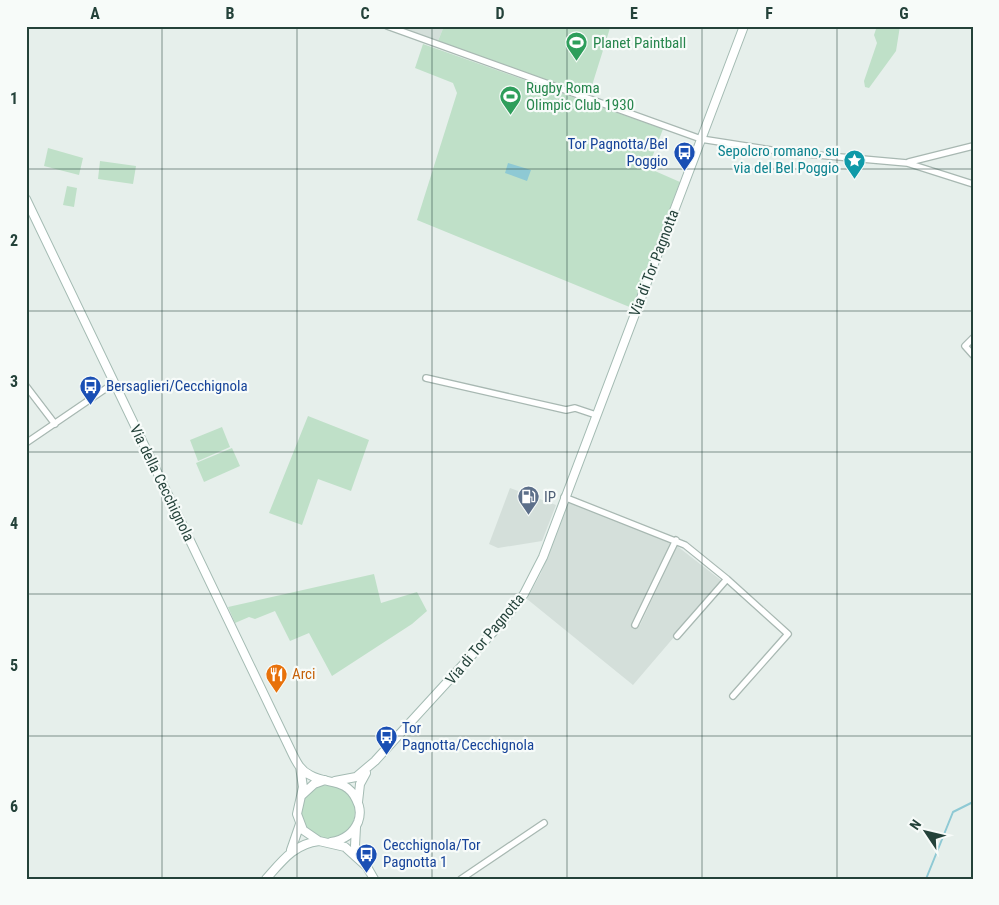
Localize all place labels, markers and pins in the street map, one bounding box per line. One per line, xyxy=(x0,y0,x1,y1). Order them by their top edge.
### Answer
sports icon: Planet Paintball xyxy=(565,31,589,62)
place label: Planet Paintball xyxy=(593,34,686,52)
place label: Rugby Roma Olimpic Club 1930 xyxy=(526,79,634,114)
sports icon: Rugby Roma Olimpic Club 1930 xyxy=(498,85,522,116)
place label: Tor Pagnotta/Bel Poggio xyxy=(567,135,668,170)
bus stop icon: Tor Pagnotta/Bel Poggio xyxy=(672,141,696,172)
place label: Sepolcro romano, su via del Bel Poggio xyxy=(718,142,839,177)
place icon: Sepolcro romano, su via del Bel Poggio xyxy=(843,148,867,179)
bus stop icon: Bersaglieri/Cecchignola xyxy=(78,374,102,405)
place label: Bersaglieri/Cecchignola xyxy=(106,377,248,395)
fuel station icon: IP xyxy=(516,485,540,516)
place label: IP xyxy=(544,488,556,506)
restaurant icon: Arci xyxy=(264,662,288,693)
place label: Arci xyxy=(292,665,315,683)
place label: Tor Pagnotta/Cecchignola xyxy=(402,719,534,754)
bus stop icon: Tor Pagnotta/Cecchignola xyxy=(374,725,398,756)
place label: Cecchignola/Tor Pagnotta 1 xyxy=(383,836,481,871)
bus stop icon: Cecchignola/Tor Pagnotta 1 xyxy=(355,842,379,873)

